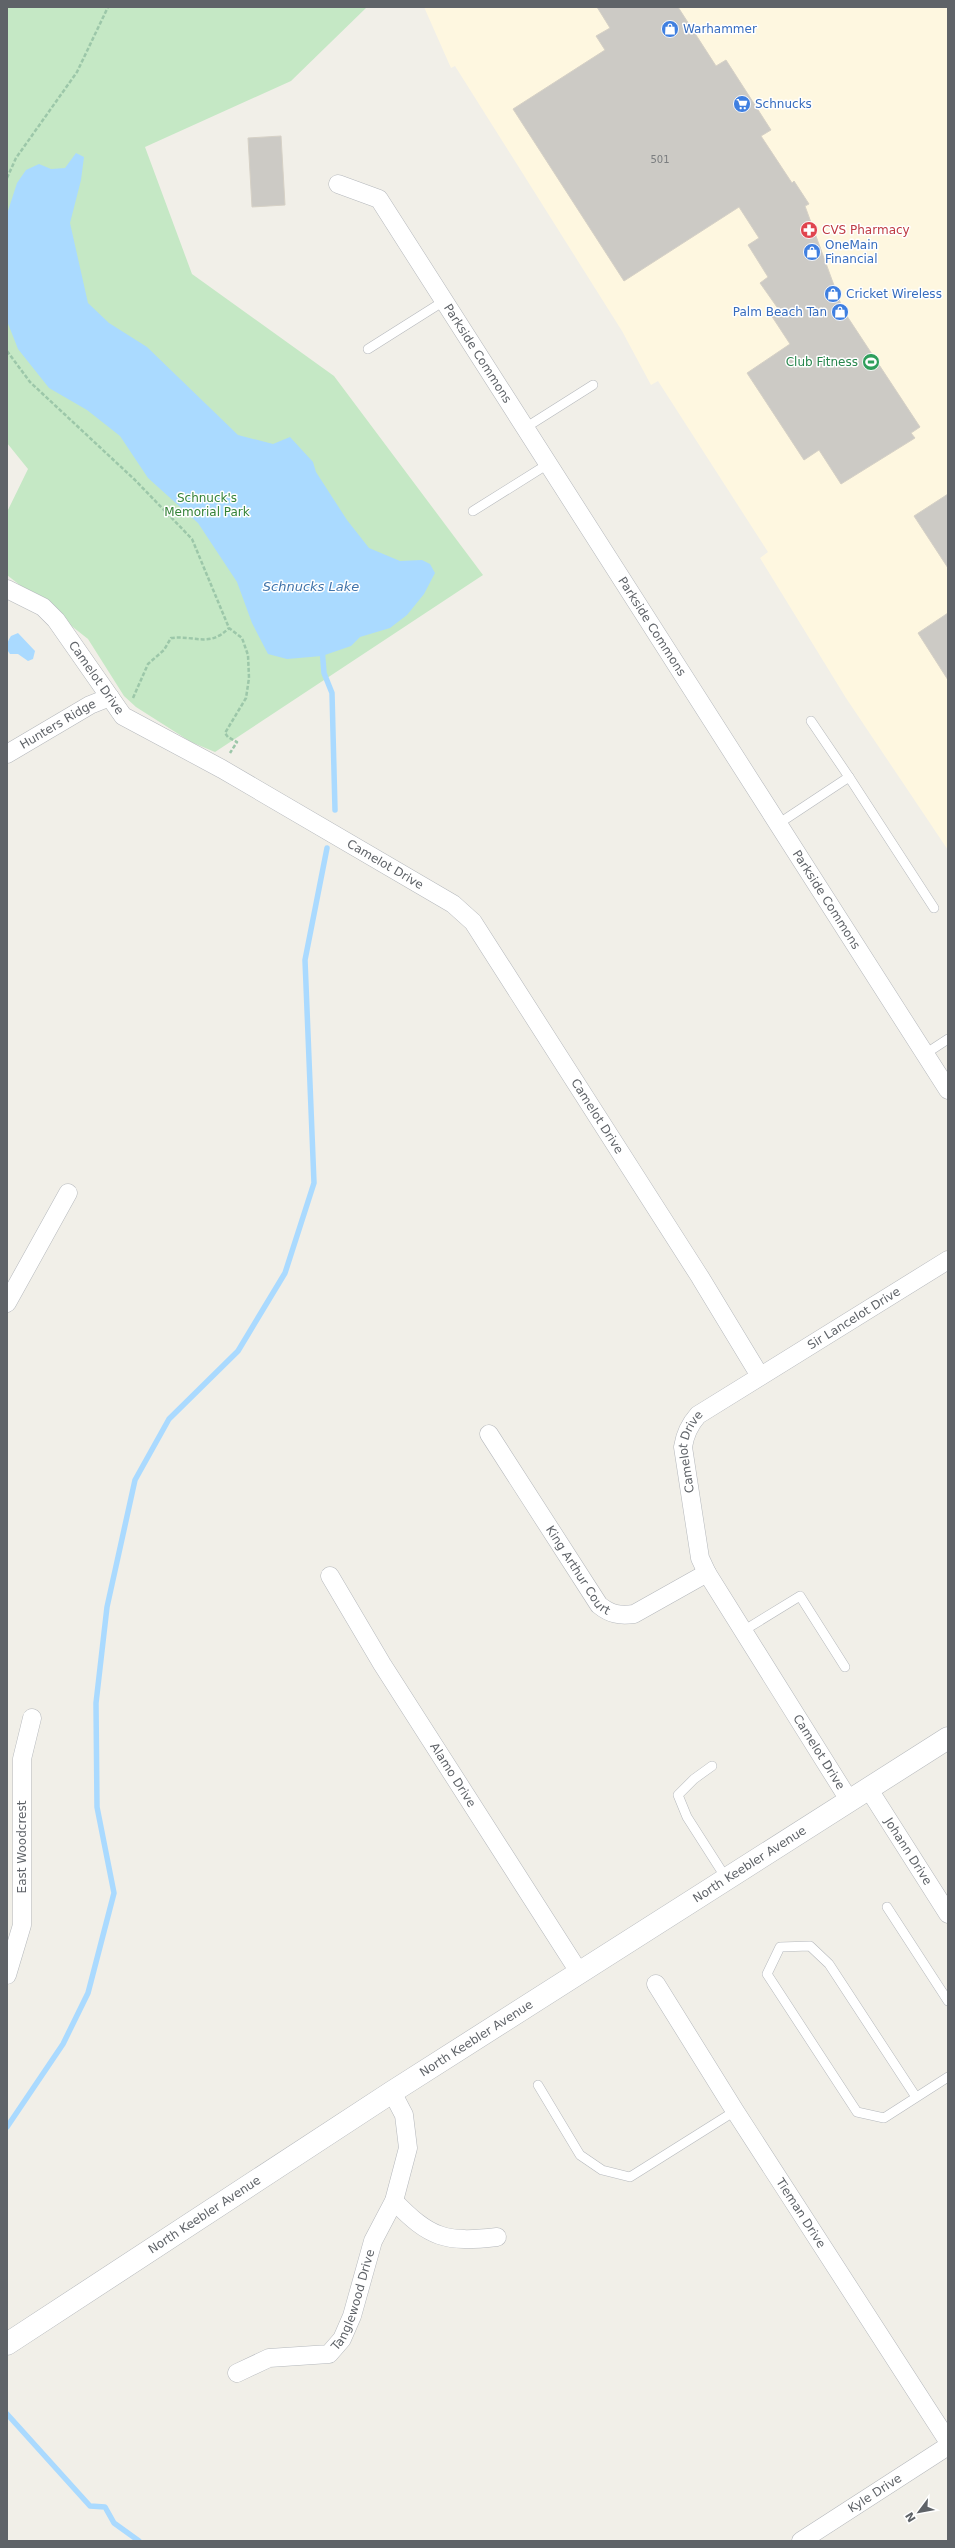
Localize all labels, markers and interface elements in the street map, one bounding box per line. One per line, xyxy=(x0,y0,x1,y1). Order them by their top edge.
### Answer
shop icon: Warhammer xyxy=(660,19,680,39)
place label: Warhammer xyxy=(683,22,757,36)
supermarket icon: Schnucks xyxy=(732,94,752,114)
place label: Schnucks xyxy=(755,97,812,111)
house number: 501 xyxy=(650,154,670,165)
pharmacy icon: CVS Pharmacy xyxy=(799,220,819,240)
place label: CVS Pharmacy xyxy=(822,223,910,237)
place label: OneMain Financial xyxy=(825,238,878,266)
shop icon: OneMain Financial xyxy=(802,242,822,262)
shop icon: Cricket Wireless xyxy=(823,284,843,304)
place label: Cricket Wireless xyxy=(846,287,942,301)
street label: Parkside Commons xyxy=(441,301,514,406)
shop icon: Palm Beach Tan xyxy=(830,302,850,322)
place label: Palm Beach Tan xyxy=(733,305,827,319)
sports icon: Club Fitness xyxy=(861,352,881,372)
place label: Club Fitness xyxy=(786,355,858,369)
park label: Schnuck's Memorial Park xyxy=(164,491,250,519)
street label: Parkside Commons xyxy=(615,574,689,679)
water label: Schnucks Lake xyxy=(263,579,359,594)
street label: Camelot Drive xyxy=(66,638,127,717)
street label: Hunters Ridge xyxy=(17,696,98,752)
street label: Camelot Drive xyxy=(344,837,426,892)
street label: Parkside Commons xyxy=(790,848,863,952)
street label: Camelot Drive xyxy=(568,1076,626,1156)
street label: Sir Lancelot Drive xyxy=(805,1284,903,1352)
street label: Camelot Drive xyxy=(676,1408,706,1494)
street label: King Arthur Court xyxy=(543,1523,613,1618)
street label: Camelot Drive xyxy=(790,1712,848,1792)
street label: Alamo Drive xyxy=(427,1740,479,1810)
street label: East Woodcrest xyxy=(15,1800,29,1893)
street label: Johann Drive xyxy=(881,1814,935,1888)
street label: North Keebler Avenue xyxy=(690,1823,809,1906)
street label: North Keebler Avenue xyxy=(417,1997,535,2080)
street label: North Keebler Avenue xyxy=(146,2173,263,2257)
street label: Tieman Drive xyxy=(773,2175,828,2251)
street label: Tanglewood Drive xyxy=(328,2248,377,2354)
street label: Kyle Drive xyxy=(846,2471,904,2516)
north arrow xyxy=(899,2492,939,2532)
text: N xyxy=(903,2510,919,2524)

